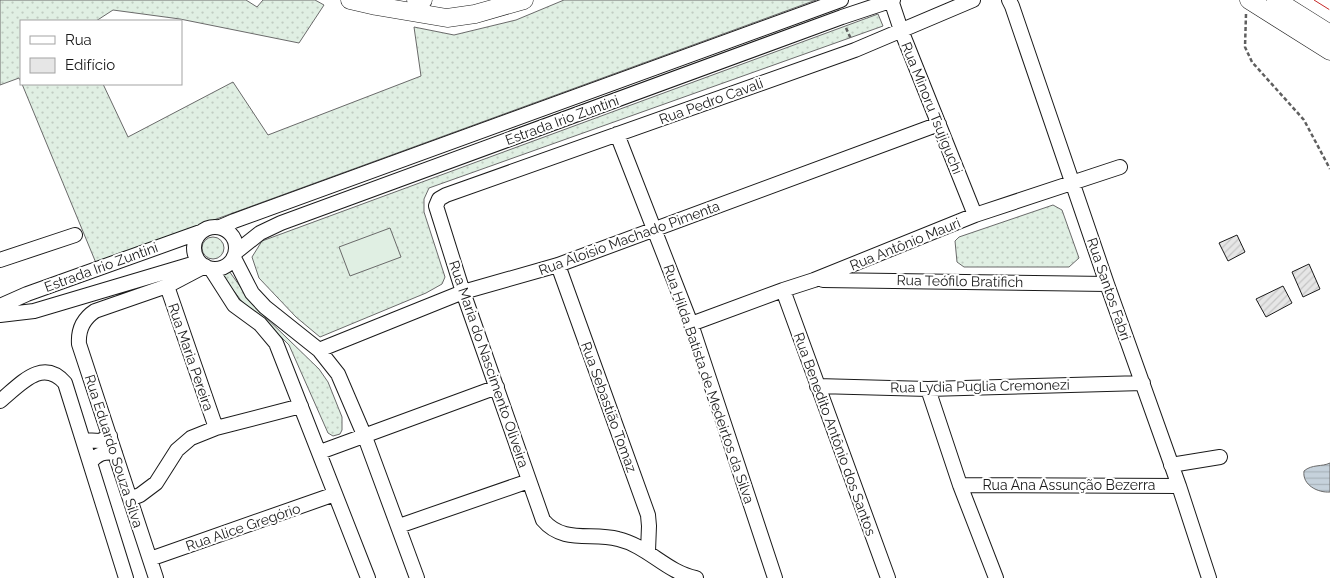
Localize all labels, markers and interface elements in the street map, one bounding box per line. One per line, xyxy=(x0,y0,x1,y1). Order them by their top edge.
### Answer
legend xyxy=(20,20,182,85)
text: Rua xyxy=(65,31,92,49)
street label: Rua Minoru Tsujiguchi xyxy=(898,40,966,176)
text: Edifício xyxy=(65,56,115,74)
street label: Rua Pedro Cavali xyxy=(657,75,765,127)
street label: Estrada Irio Zuntini xyxy=(503,92,621,148)
street label: Rua Aloísio Machado Pimenta xyxy=(536,198,722,278)
street label: Rua Antônio Mauri xyxy=(847,215,963,273)
street label: Rua Santos Fabri xyxy=(1084,236,1134,342)
street label: Estrada Irio Zuntini xyxy=(42,239,160,295)
street label: Rua Maria do Nascimento Oliveira xyxy=(446,258,532,470)
street label: Rua Hilda Batista de Medeirtos da Silva xyxy=(660,262,758,506)
street label: Rua Teófilo Bratifich xyxy=(897,272,1023,290)
street label: Rua Maria Pereira xyxy=(165,301,217,413)
street label: Rua Benedito Antônio dos Santos xyxy=(791,330,879,538)
street label: Rua Sebastião Tomaz xyxy=(578,339,640,475)
street label: Rua Eduardo Souza Silva xyxy=(82,372,146,530)
street label: Rua Lydia Puglia Cremonezi xyxy=(890,376,1070,396)
street label: Rua Ana Assunção Bezerra xyxy=(983,477,1155,493)
street label: Rua Alice Gregório xyxy=(184,500,302,554)

